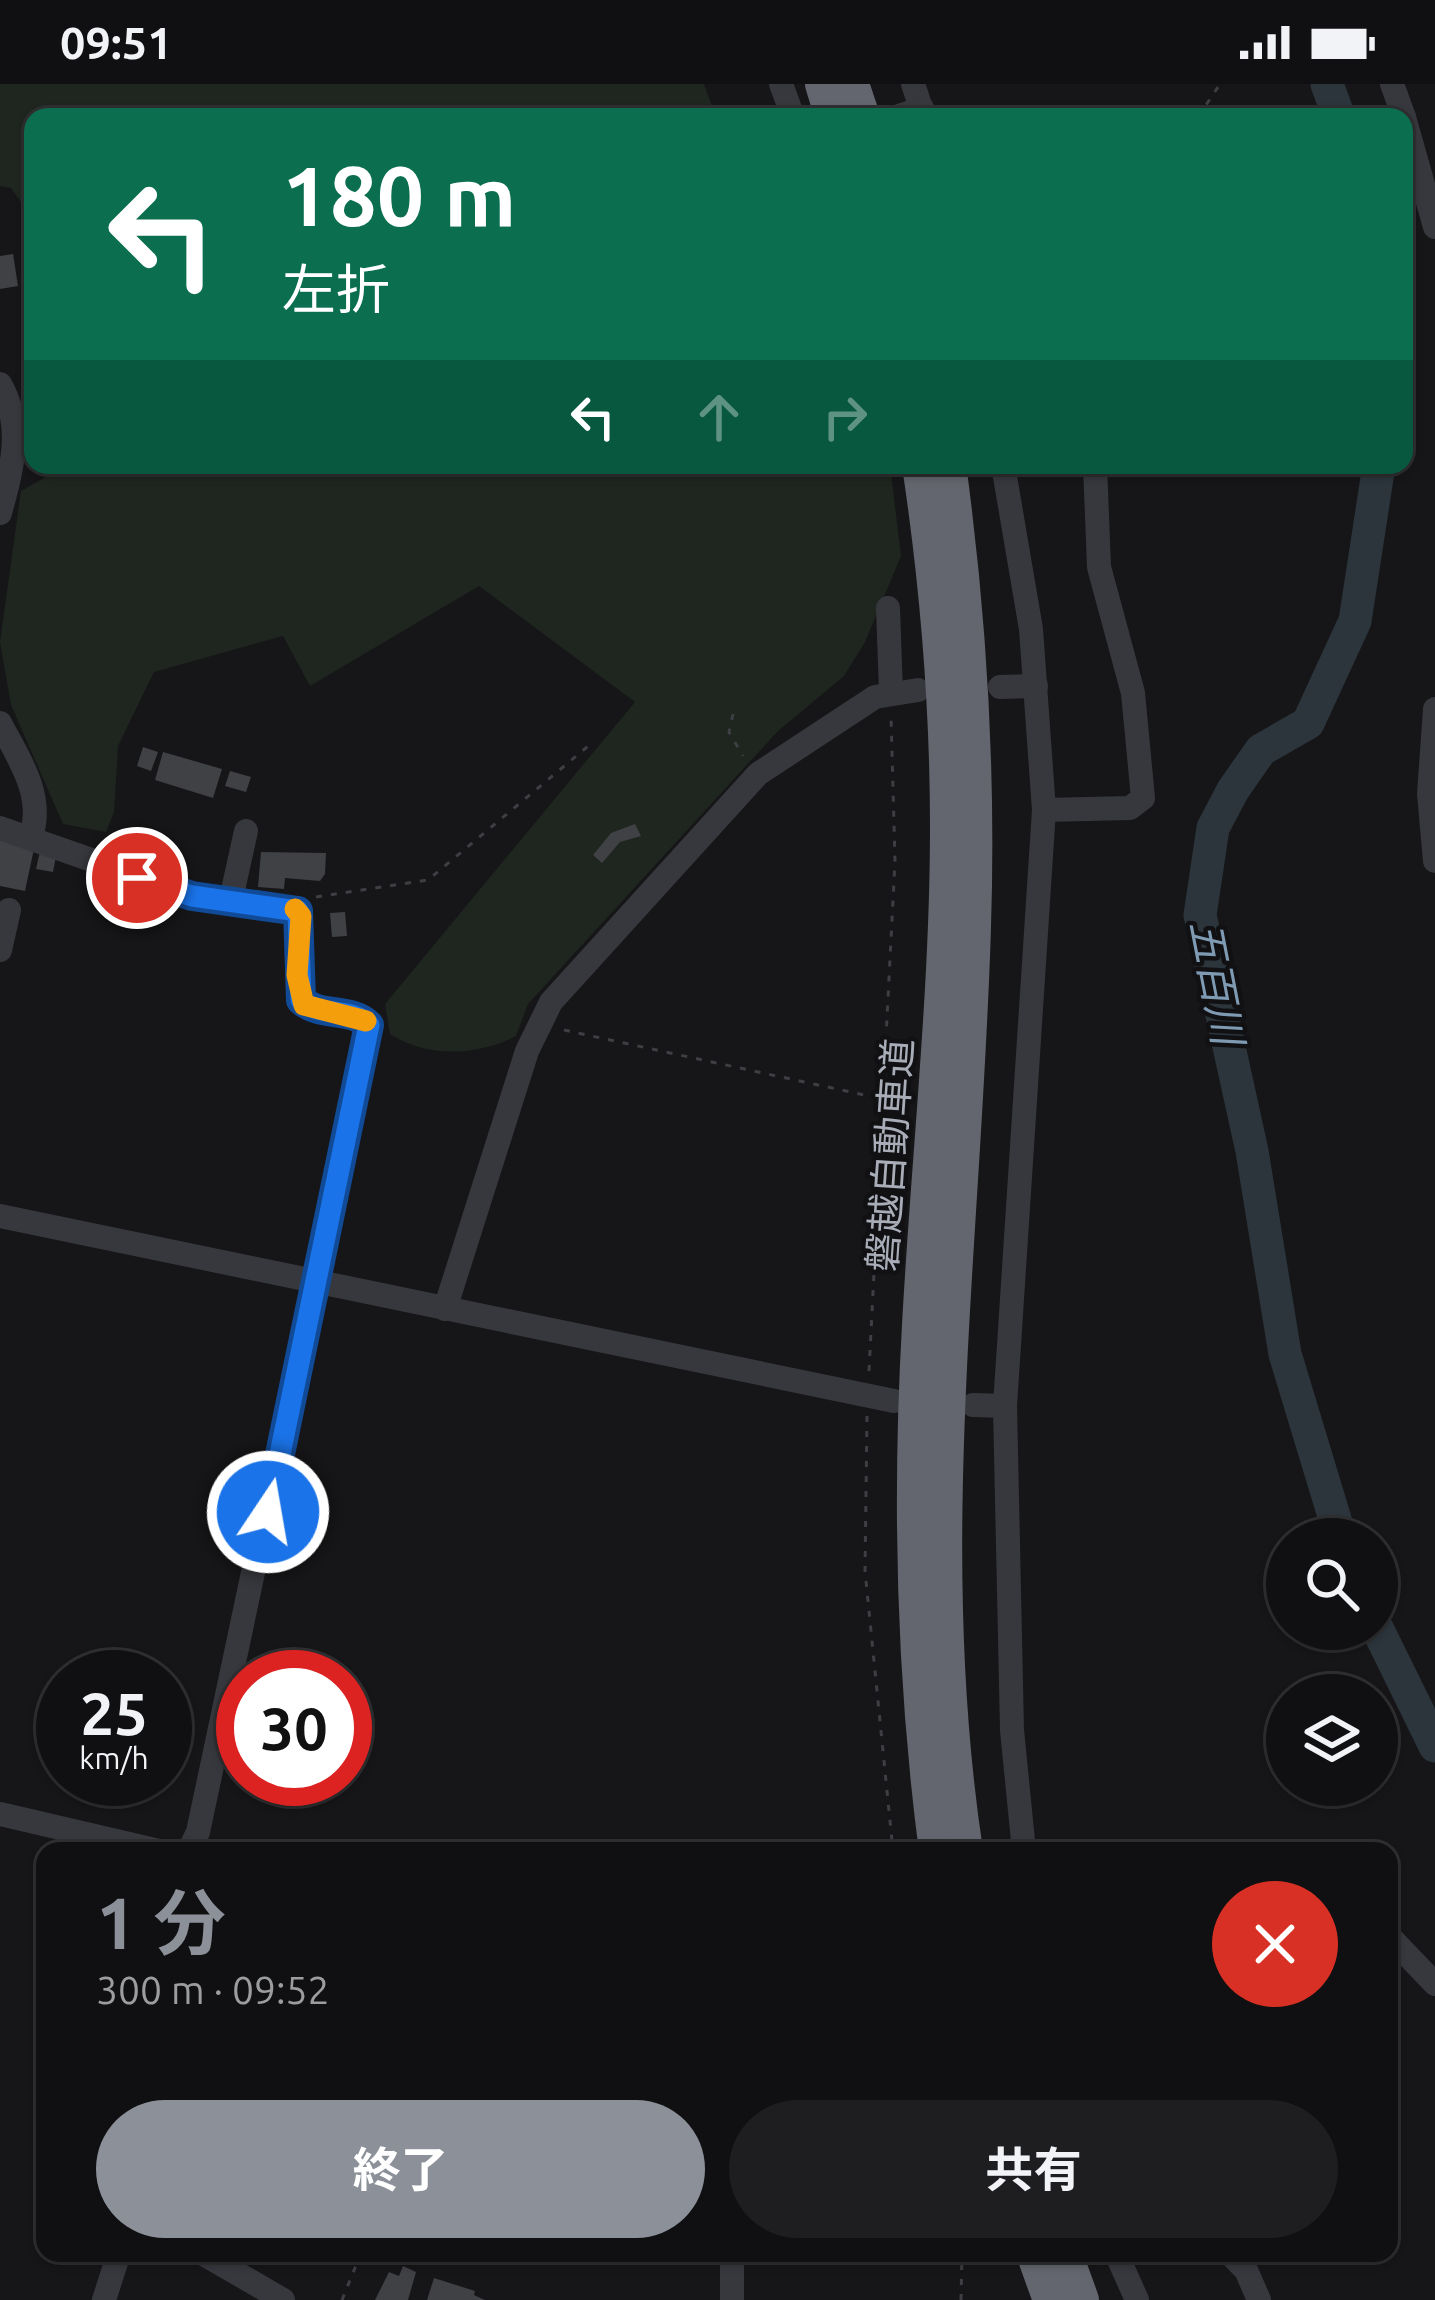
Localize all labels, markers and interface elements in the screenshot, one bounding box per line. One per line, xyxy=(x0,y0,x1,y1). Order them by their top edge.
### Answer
text: 09:51 xyxy=(60,17,173,68)
text: 180 m xyxy=(282,148,516,242)
icon: left xyxy=(84,156,240,312)
text: 左折 xyxy=(282,259,390,319)
icon: left xyxy=(560,384,626,450)
icon: ahead xyxy=(686,384,752,450)
icon: right xyxy=(812,384,878,450)
pin xyxy=(86,827,188,929)
icon: arrive xyxy=(104,845,170,911)
water label: 五百川 xyxy=(1182,916,1253,1052)
street label: 磐越自動車道 xyxy=(860,1037,919,1273)
position arrow xyxy=(205,1449,331,1575)
map controls xyxy=(1266,1518,1398,1806)
button: search xyxy=(1266,1518,1398,1650)
speed limit sign: 30 xyxy=(216,1650,372,1806)
button: layers xyxy=(1266,1674,1398,1806)
text: 25 xyxy=(80,1679,148,1746)
text: km/h xyxy=(79,1741,149,1775)
button: close xyxy=(1212,1881,1338,2007)
text: 1 分 xyxy=(96,1882,226,1963)
text: 300 m · 09:52 xyxy=(96,1968,330,2011)
button: 終了 xyxy=(96,2100,705,2238)
button: 共有 xyxy=(729,2100,1338,2238)

